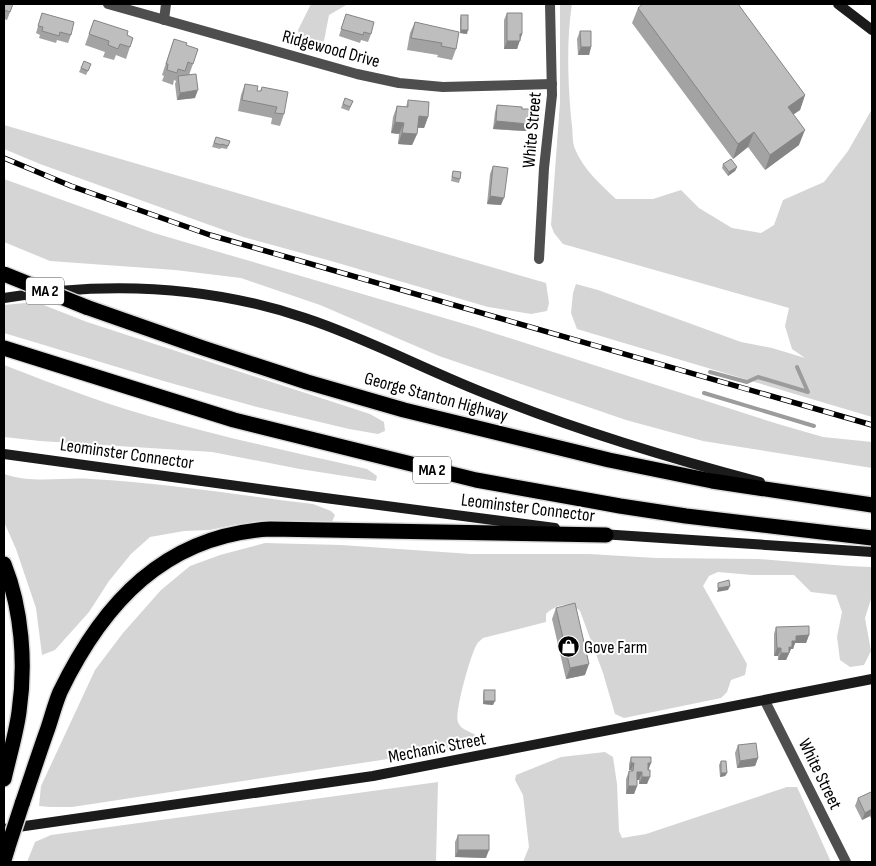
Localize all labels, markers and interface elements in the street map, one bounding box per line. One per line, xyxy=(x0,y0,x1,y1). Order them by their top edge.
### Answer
street label: Ridgewood Drive xyxy=(280,26,382,72)
street label: White Street xyxy=(518,91,546,169)
road number: MA 2 xyxy=(26,278,64,304)
street label: George Stanton Highway xyxy=(362,368,510,426)
street label: Leominster Connector xyxy=(59,434,195,474)
road number: MA 2 xyxy=(413,456,451,484)
street label: Leominster Connector xyxy=(460,489,596,527)
shop icon: Gove Farm xyxy=(556,635,580,659)
place label: Gove Farm xyxy=(584,637,647,658)
street label: Mechanic Street xyxy=(386,728,488,768)
street label: White Street xyxy=(794,735,846,813)

